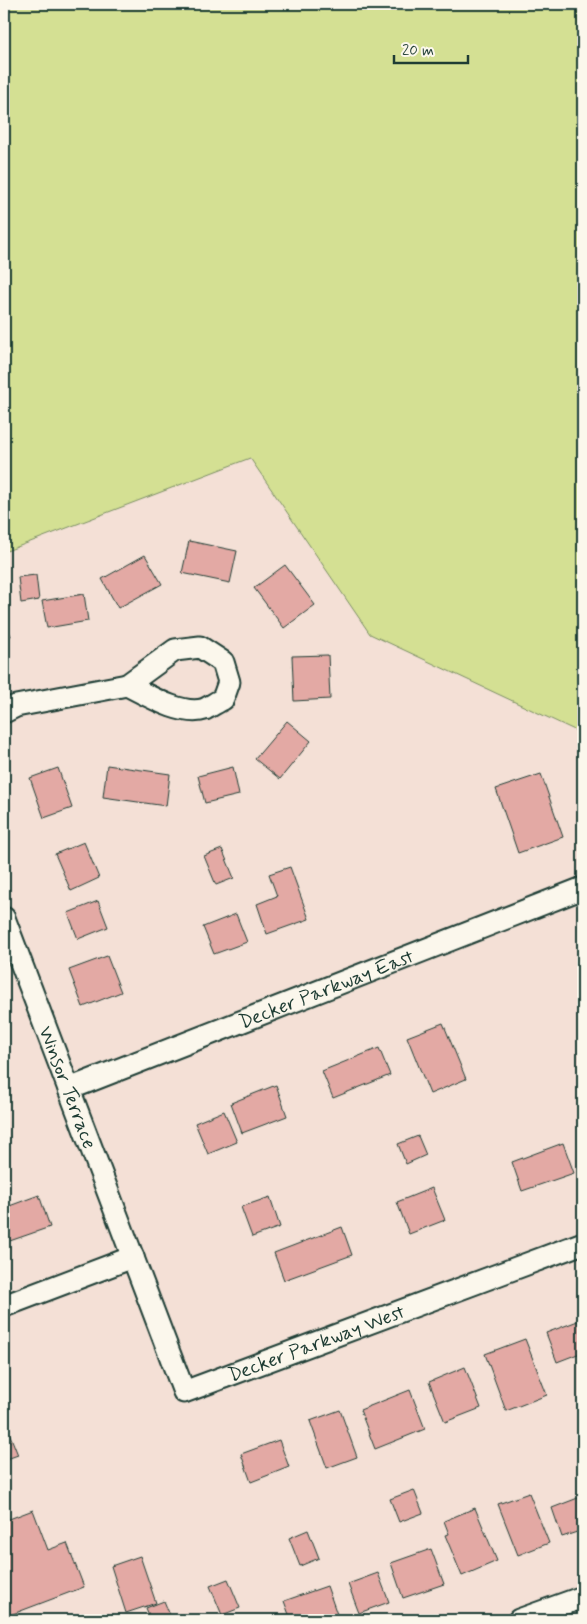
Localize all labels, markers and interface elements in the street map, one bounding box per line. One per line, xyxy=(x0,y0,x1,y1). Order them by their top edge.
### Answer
scale bar xyxy=(394,32,468,64)
text: 20 m xyxy=(402,41,434,61)
street label: Decker Parkway East xyxy=(235,943,418,1036)
street label: Winsor Terrace xyxy=(31,1022,102,1153)
street label: Decker Parkway West xyxy=(224,1299,409,1389)

